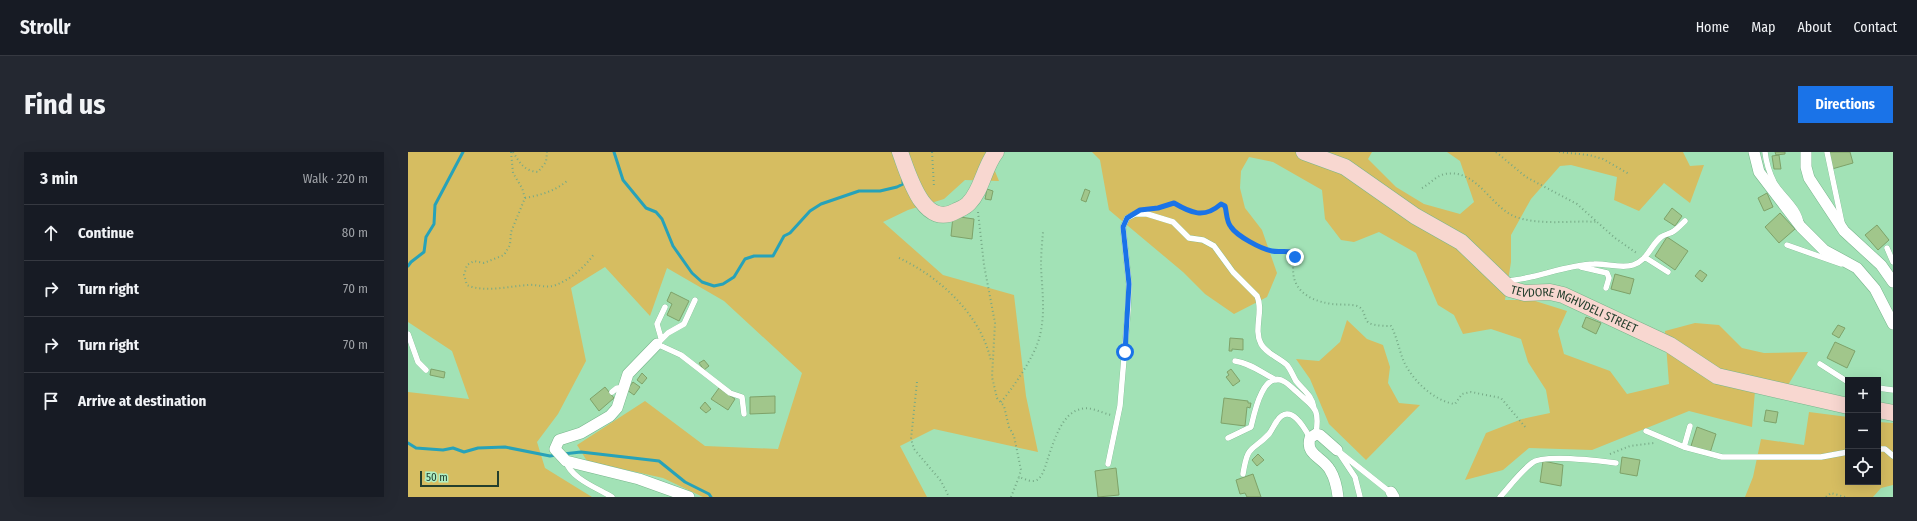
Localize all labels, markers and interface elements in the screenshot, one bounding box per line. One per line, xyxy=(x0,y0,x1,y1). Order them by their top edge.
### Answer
text: Strollr xyxy=(20,16,70,39)
text: Home xyxy=(1696,19,1729,36)
text: Map xyxy=(1751,19,1775,36)
text: About xyxy=(1797,19,1832,36)
text: Contact xyxy=(1854,19,1897,36)
button: Directions xyxy=(1798,86,1893,123)
text: Find us xyxy=(24,88,106,121)
text: 3 min xyxy=(40,168,78,189)
text: Walk · 220 m xyxy=(303,171,368,186)
icon: ahead xyxy=(40,222,62,244)
text: Continue xyxy=(78,224,134,242)
text: 80 m xyxy=(342,225,368,240)
route end xyxy=(1286,248,1304,266)
icon: right xyxy=(40,278,62,300)
text: Turn right xyxy=(78,280,139,298)
text: 70 m xyxy=(343,281,368,296)
street label: TEVDORE MGHVDELI STREET xyxy=(1509,283,1640,336)
icon: right xyxy=(40,334,62,356)
text: Turn right xyxy=(78,336,139,354)
text: 70 m xyxy=(343,337,368,352)
route start xyxy=(1116,343,1134,361)
map controls xyxy=(1845,377,1881,485)
button: + xyxy=(1845,377,1881,413)
icon: arrive xyxy=(40,390,62,412)
text: Arrive at destination xyxy=(78,392,206,410)
button: − xyxy=(1845,413,1881,449)
button: locate xyxy=(1845,449,1881,485)
scale bar xyxy=(420,469,499,488)
text: 50 m xyxy=(426,471,448,484)

